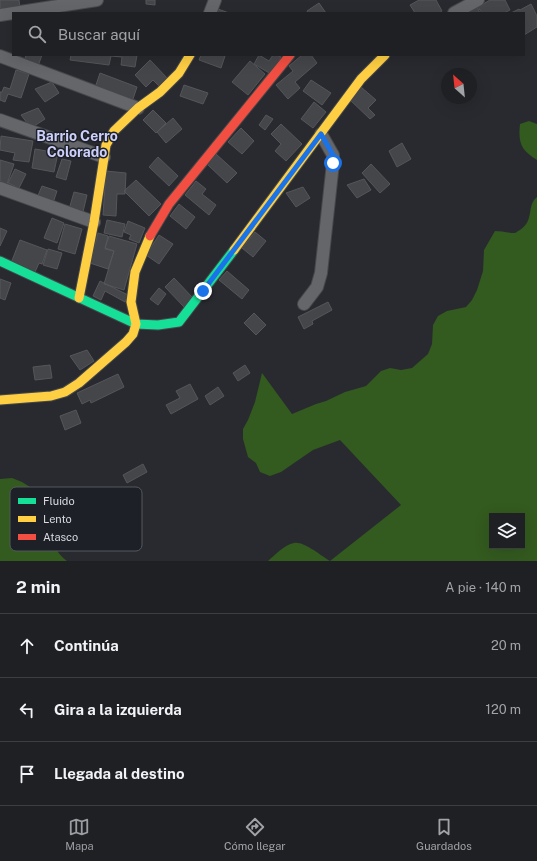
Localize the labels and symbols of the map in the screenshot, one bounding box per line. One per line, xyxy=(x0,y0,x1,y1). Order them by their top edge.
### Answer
north arrow xyxy=(441,68,477,104)
district label: Barrio Cerro Colorado xyxy=(36,128,118,160)
route start xyxy=(324,154,342,172)
route end xyxy=(194,282,212,300)
legend xyxy=(10,487,142,551)
text: Fluido xyxy=(43,495,75,507)
text: Lento xyxy=(43,513,72,525)
text: Atasco xyxy=(43,531,78,543)

